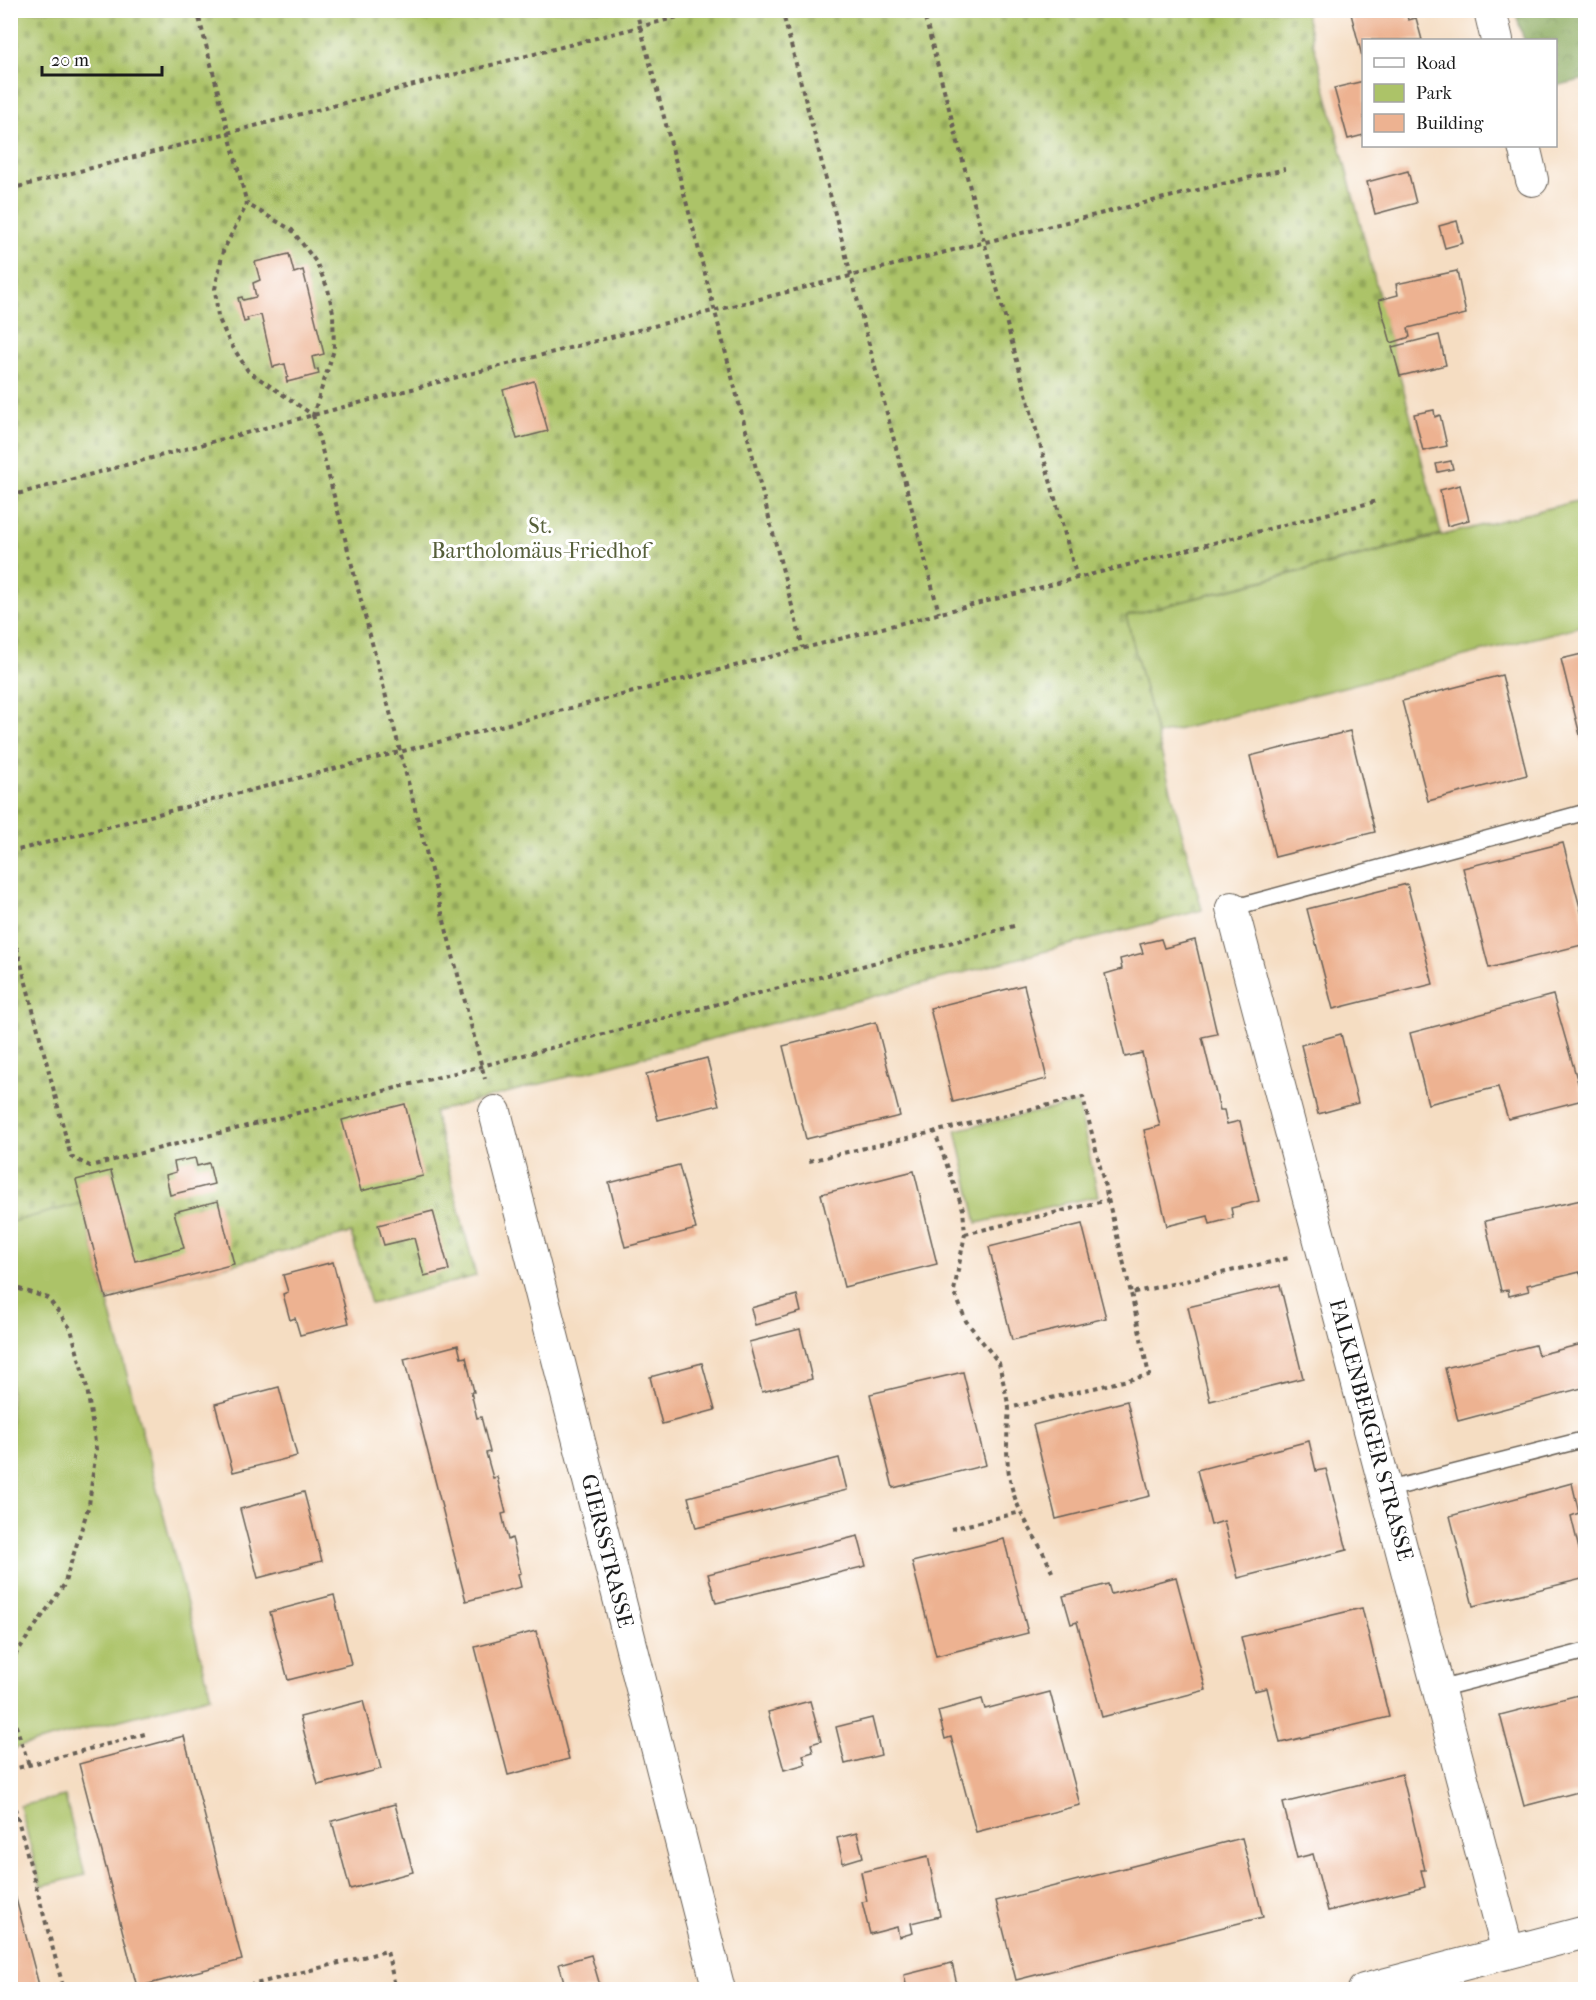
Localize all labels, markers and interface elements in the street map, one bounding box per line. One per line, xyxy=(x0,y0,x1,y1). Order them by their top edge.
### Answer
scale bar xyxy=(42,39,162,77)
legend xyxy=(1362,39,1557,147)
text: 20 m xyxy=(51,50,89,71)
text: Road xyxy=(1416,53,1456,74)
text: Park xyxy=(1416,83,1453,104)
text: Building xyxy=(1416,113,1484,134)
park label: St. Bartholomäus-Friedhof xyxy=(431,513,653,564)
street label: FALKENBERGER STRASSE xyxy=(1323,1296,1419,1564)
street label: GIERSSTRASSE xyxy=(575,1471,639,1631)

